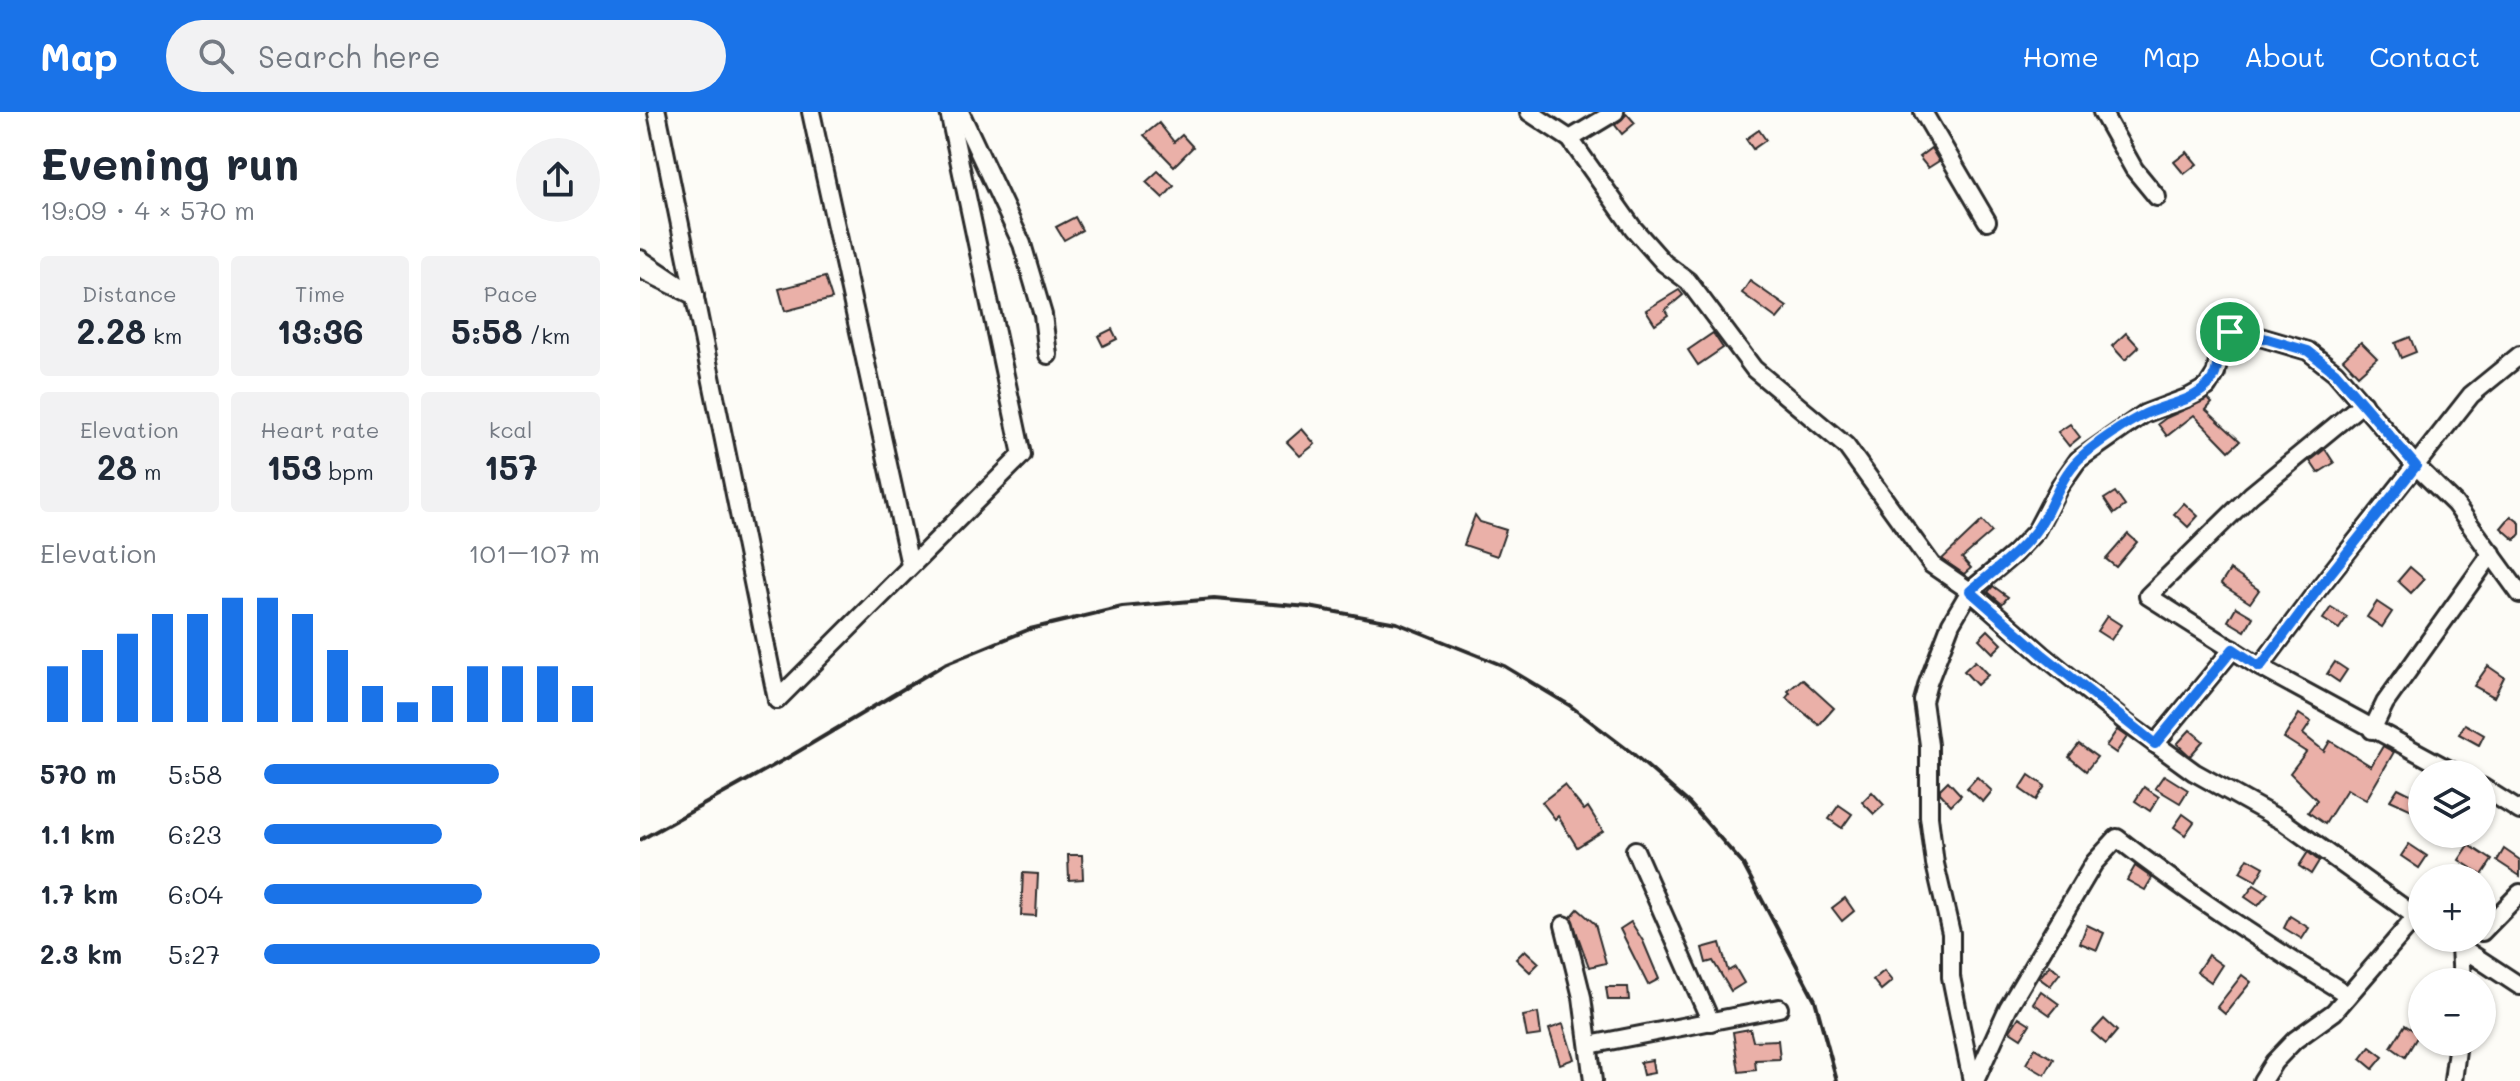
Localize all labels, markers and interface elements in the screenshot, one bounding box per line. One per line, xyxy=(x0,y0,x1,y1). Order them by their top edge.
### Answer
search box xyxy=(166,20,726,92)
text: Map xyxy=(40,31,118,81)
icon: search xyxy=(194,34,238,78)
text: Search here xyxy=(258,36,441,76)
text: Home xyxy=(2023,38,2099,74)
text: Map xyxy=(2143,38,2200,74)
text: About xyxy=(2244,38,2325,74)
text: Contact xyxy=(2369,38,2480,74)
text: Evening run xyxy=(40,134,299,191)
button: share xyxy=(516,138,600,222)
text: 19:09 · 4 × 570 m xyxy=(40,193,255,227)
text: Distance xyxy=(82,279,177,308)
text: Time xyxy=(295,279,345,308)
text: Pace xyxy=(484,279,538,308)
pin xyxy=(2196,298,2264,366)
text: 2.28 xyxy=(76,308,146,353)
text: 13:36 xyxy=(276,308,364,353)
text: 5:58 xyxy=(451,308,523,353)
icon: arrive xyxy=(2208,310,2252,354)
text: km xyxy=(146,321,182,350)
text: /km xyxy=(523,321,570,350)
text: Elevation xyxy=(80,415,179,444)
text: Heart rate xyxy=(261,415,379,444)
text: kcal xyxy=(489,415,533,444)
text: 28 xyxy=(97,444,137,489)
text: 153 xyxy=(266,444,322,489)
text: 157 xyxy=(484,444,538,489)
text: m xyxy=(137,457,162,486)
text: bpm xyxy=(322,457,374,486)
text: Elevation xyxy=(40,536,157,570)
text: 101–107 m xyxy=(468,536,600,570)
text: 570 m xyxy=(40,757,116,791)
text: 5:58 xyxy=(168,757,222,791)
map controls xyxy=(2408,760,2496,1056)
button: layers xyxy=(2408,760,2496,848)
text: 1.1 km xyxy=(40,817,115,851)
text: 6:23 xyxy=(168,817,221,851)
button: + xyxy=(2408,864,2496,952)
text: 1.7 km xyxy=(40,877,118,911)
text: 6:04 xyxy=(168,877,223,911)
text: 2.3 km xyxy=(40,937,122,971)
text: 5:27 xyxy=(168,937,220,971)
button: − xyxy=(2408,968,2496,1056)

